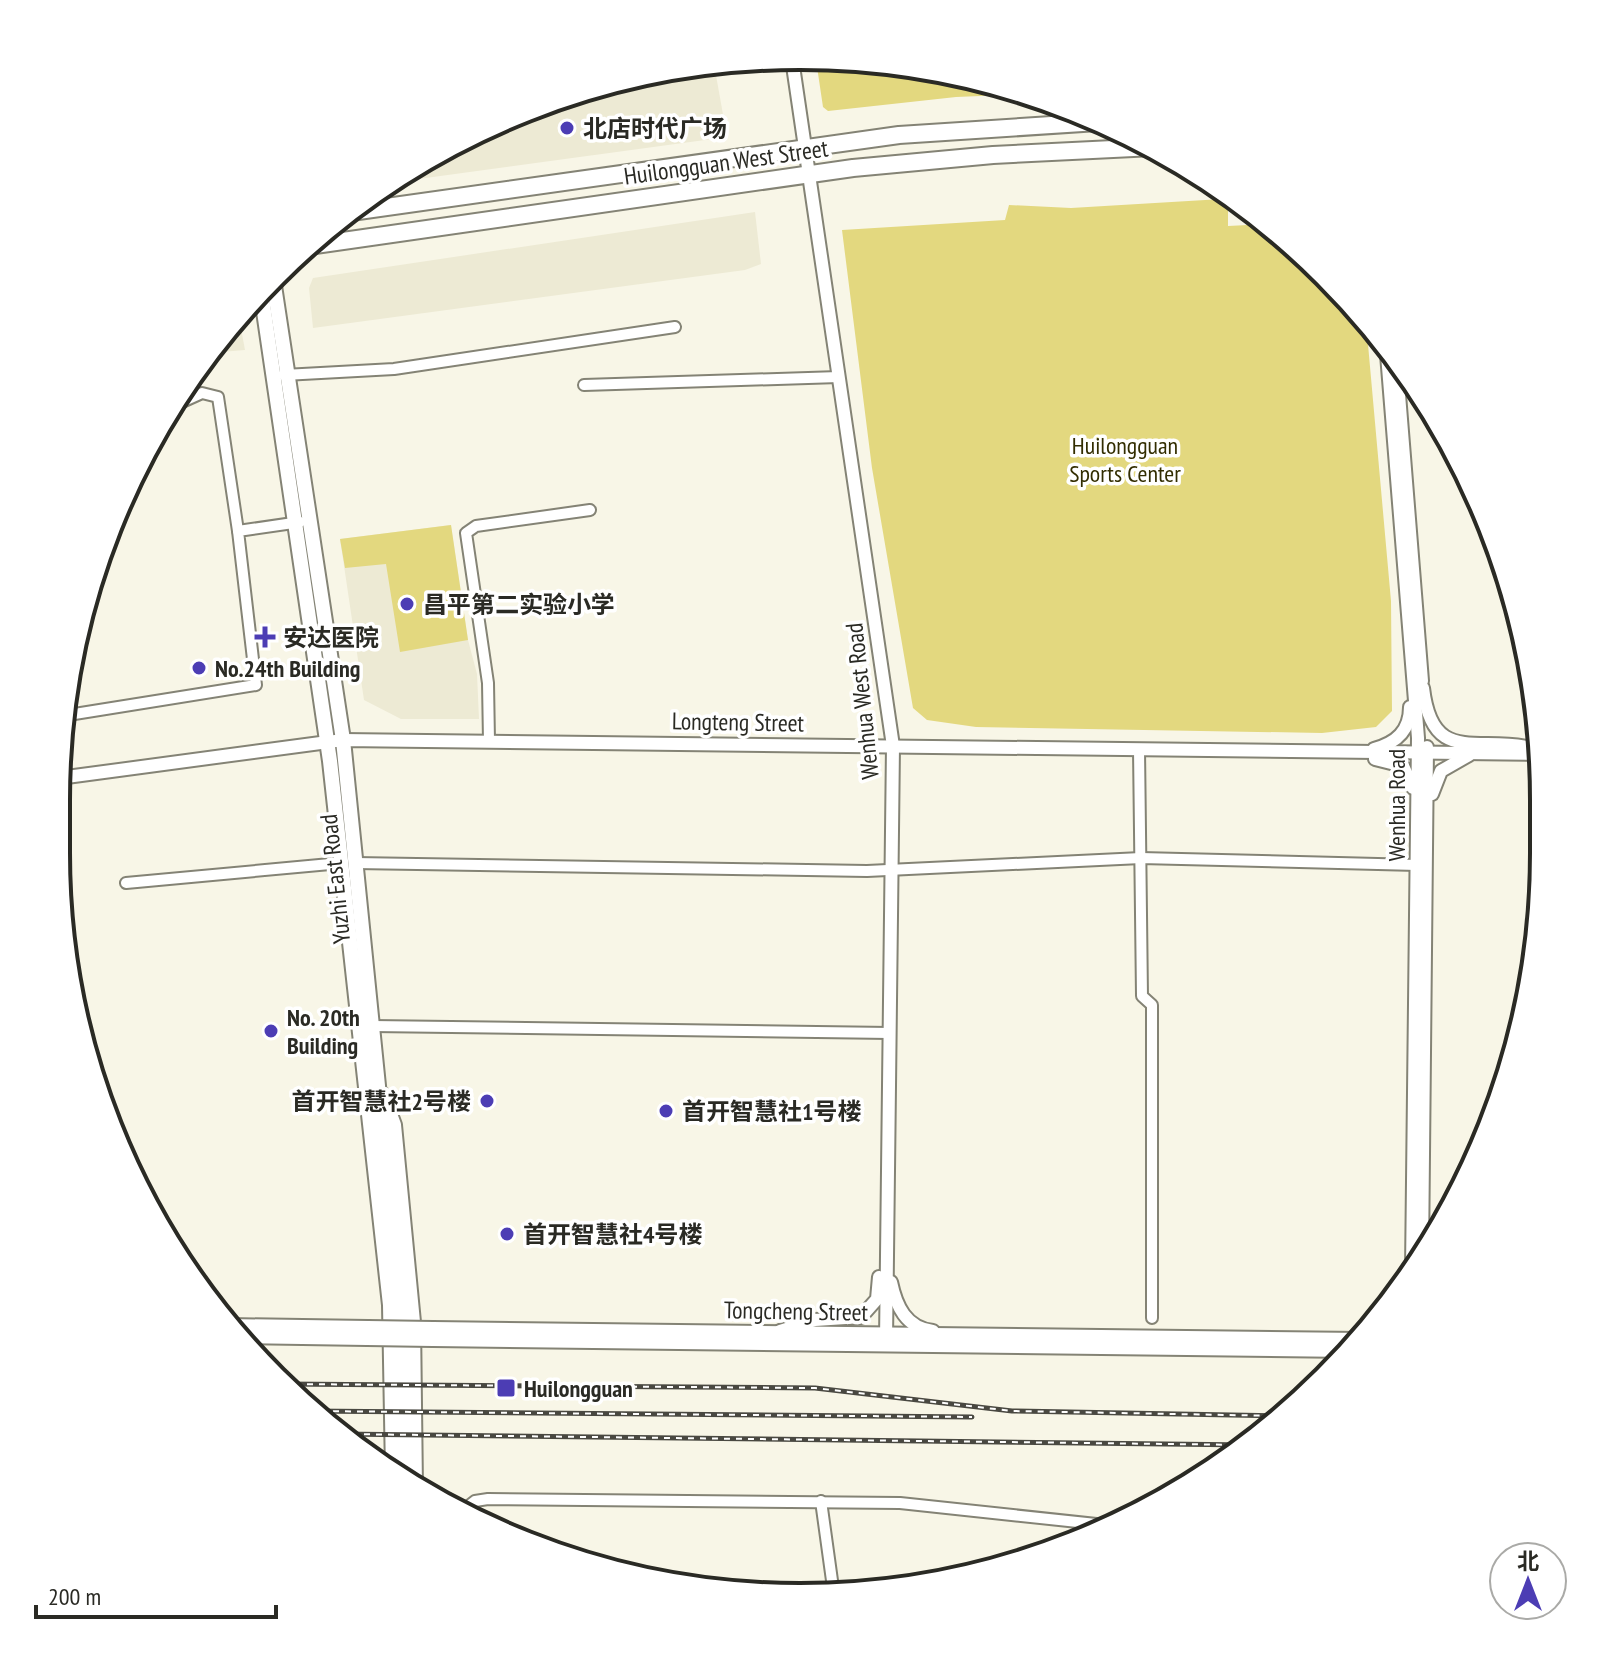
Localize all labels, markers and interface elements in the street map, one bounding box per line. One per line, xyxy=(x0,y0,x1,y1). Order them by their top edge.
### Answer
place label: 北店时代广场 xyxy=(583,113,727,144)
marker: 北店时代广场 xyxy=(558,119,576,137)
street label: Huilongguan West Street xyxy=(622,132,830,192)
park label: Huilongguan Sports Center xyxy=(1069,430,1181,489)
place label: 昌平第二实验小学 xyxy=(423,589,615,620)
marker: 昌平第二实验小学 xyxy=(398,595,416,613)
street label: Wenhua West Road xyxy=(838,621,886,781)
place label: 安达医院 xyxy=(283,622,379,653)
marker: 安达医院 xyxy=(254,626,276,648)
place label: No.24th Building xyxy=(215,653,360,684)
marker: No.24th Building xyxy=(190,659,208,677)
street label: Longteng Street xyxy=(672,705,805,739)
street label: Wenhua Road xyxy=(1381,749,1412,861)
street label: Yuzhi East Road xyxy=(313,813,357,945)
place label: No. 20th Building xyxy=(287,1002,360,1061)
marker: No. 20th Building xyxy=(262,1022,280,1040)
place label: 首开智慧社2号楼 xyxy=(292,1086,471,1117)
marker: 首开智慧社2号楼 xyxy=(478,1092,496,1110)
place label: 首开智慧社1号楼 xyxy=(682,1096,861,1127)
marker: 首开智慧社1号楼 xyxy=(657,1102,675,1120)
place label: 首开智慧社4号楼 xyxy=(523,1219,702,1250)
marker: 首开智慧社4号楼 xyxy=(498,1225,516,1243)
street label: Tongcheng Street xyxy=(724,1294,869,1328)
place label: Huilongguan xyxy=(524,1373,633,1404)
marker: Huilongguan xyxy=(495,1377,517,1399)
north arrow xyxy=(1488,1541,1568,1621)
text: 北 xyxy=(1517,1547,1539,1575)
scale bar xyxy=(36,1569,276,1619)
text: 200 m xyxy=(48,1581,101,1612)

